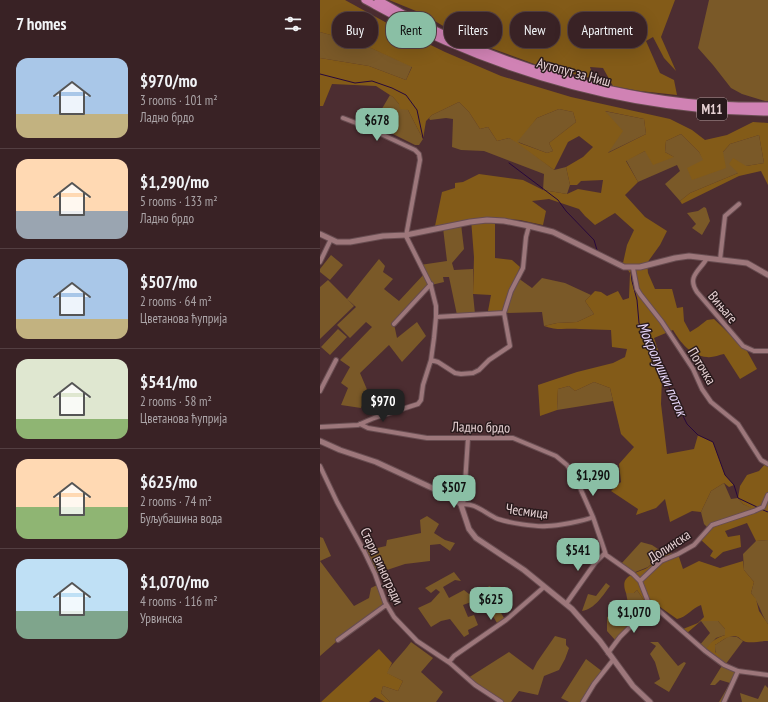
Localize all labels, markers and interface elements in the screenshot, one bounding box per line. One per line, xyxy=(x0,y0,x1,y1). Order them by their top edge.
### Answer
chip: Buy xyxy=(332,12,378,48)
chip: Rent xyxy=(386,12,436,48)
chip: Filters xyxy=(444,12,502,48)
chip: New xyxy=(510,12,560,48)
chip: Apartment xyxy=(568,12,647,48)
text: 7 homes xyxy=(16,13,67,35)
icon: filters xyxy=(282,13,304,35)
street label: Аутопут за Ниш xyxy=(535,53,613,91)
text: $970/mo xyxy=(140,70,197,92)
icon: home xyxy=(48,74,96,122)
text: 3 rooms · 101 m² xyxy=(140,92,218,109)
road number: M11 xyxy=(697,98,727,120)
pin: $678 xyxy=(353,108,401,142)
text: Ладно брдо xyxy=(140,109,194,126)
text: $678 xyxy=(365,112,389,129)
text: $1,290/mo xyxy=(140,171,209,193)
icon: home xyxy=(48,175,96,223)
text: 5 rooms · 133 m² xyxy=(140,193,218,210)
text: Ладно брдо xyxy=(140,210,194,227)
text: $507/mo xyxy=(140,271,197,293)
icon: home xyxy=(48,275,96,323)
street label: Вињаге xyxy=(704,287,742,327)
text: 2 rooms · 64 m² xyxy=(140,293,212,310)
text: Цветанова ћуприја xyxy=(140,310,227,327)
water label: Мокролушки поток xyxy=(633,319,693,421)
street label: Поточка xyxy=(684,344,720,388)
text: $541/mo xyxy=(140,371,197,393)
icon: home xyxy=(48,375,96,423)
pin: $970 xyxy=(359,389,407,423)
text: 2 rooms · 58 m² xyxy=(140,393,212,410)
text: $970 xyxy=(371,393,395,410)
text: Цветанова ћуприја xyxy=(140,410,227,427)
street label: Ладно брдо xyxy=(451,417,510,437)
pin: $1,290 xyxy=(560,463,626,497)
text: $1,290 xyxy=(576,467,610,484)
text: $625/mo xyxy=(140,471,197,493)
icon: home xyxy=(48,475,96,523)
pin: $507 xyxy=(430,475,478,509)
text: $507 xyxy=(442,479,466,496)
text: 2 rooms · 74 m² xyxy=(140,493,212,510)
street label: Чесмица xyxy=(505,499,549,523)
text: Буљубашина вода xyxy=(140,510,222,527)
street label: Стари виногради xyxy=(356,525,408,607)
street label: Долинска xyxy=(644,526,694,566)
pin: $541 xyxy=(554,538,602,572)
text: $541 xyxy=(566,542,590,559)
text: $1,070/mo xyxy=(140,571,209,593)
icon: home xyxy=(48,575,96,623)
pin: $625 xyxy=(467,587,515,621)
text: $625 xyxy=(479,591,503,608)
text: 4 rooms · 116 m² xyxy=(140,593,218,610)
pin: $1,070 xyxy=(601,600,667,634)
text: $1,070 xyxy=(617,604,651,621)
text: Урвинска xyxy=(140,610,182,627)

